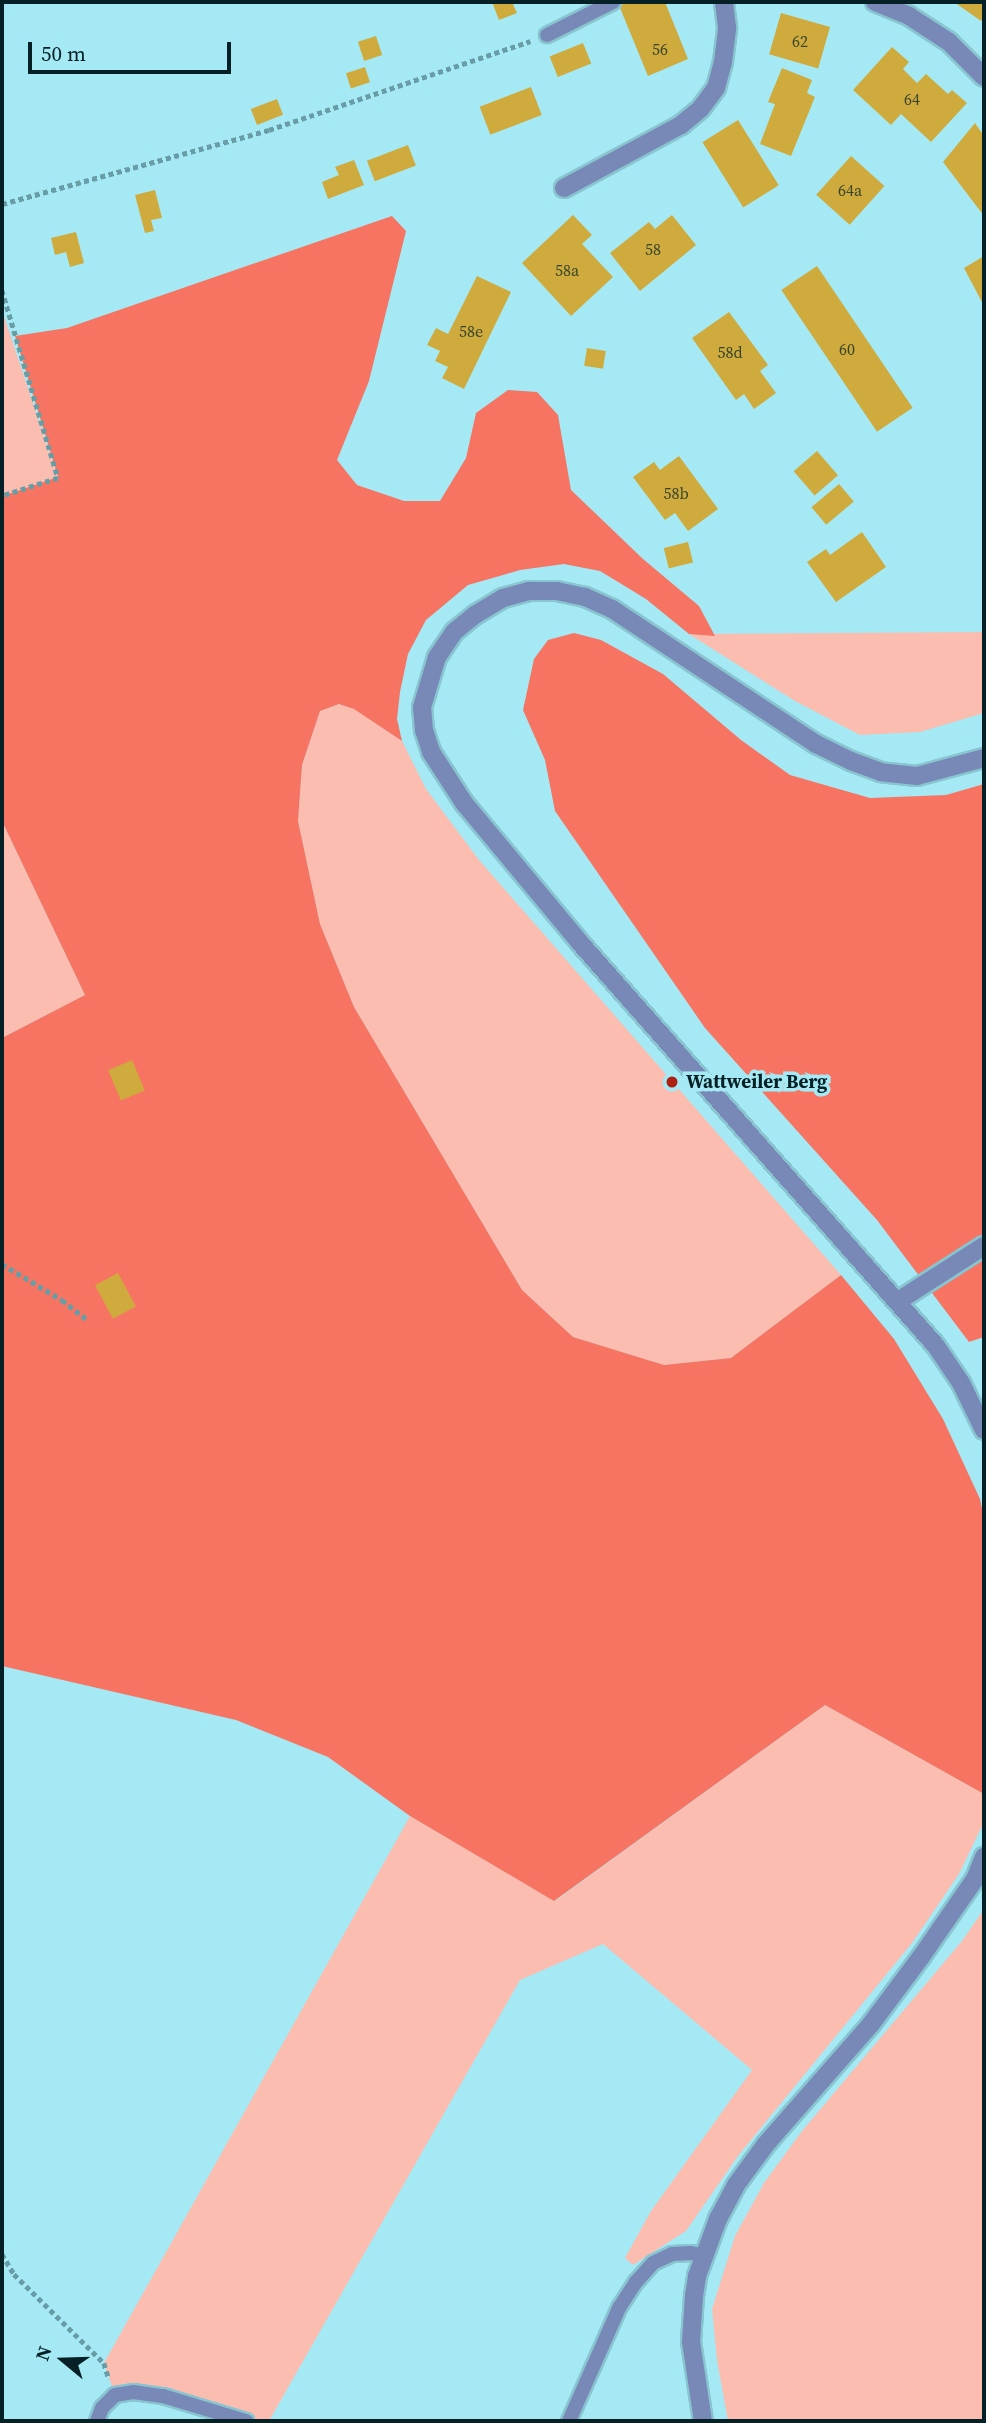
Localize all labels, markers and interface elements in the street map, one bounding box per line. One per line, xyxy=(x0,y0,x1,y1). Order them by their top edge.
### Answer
scale bar xyxy=(32,28,234,72)
house number: 62 xyxy=(792,31,808,51)
text: 50 m xyxy=(41,39,86,68)
house number: 56 xyxy=(652,39,668,59)
house number: 64 xyxy=(904,89,920,109)
house number: 64a xyxy=(838,180,862,200)
house number: 58 xyxy=(645,239,661,259)
house number: 58a xyxy=(555,260,579,280)
house number: 58e xyxy=(459,321,483,341)
house number: 60 xyxy=(839,339,855,359)
house number: 58d xyxy=(717,342,743,362)
house number: 58b xyxy=(663,483,689,503)
place label: Wattweiler Berg xyxy=(686,1071,827,1093)
marker: Wattweiler Berg xyxy=(664,1074,680,1090)
north arrow xyxy=(28,2325,98,2395)
text: N xyxy=(29,2342,58,2364)

